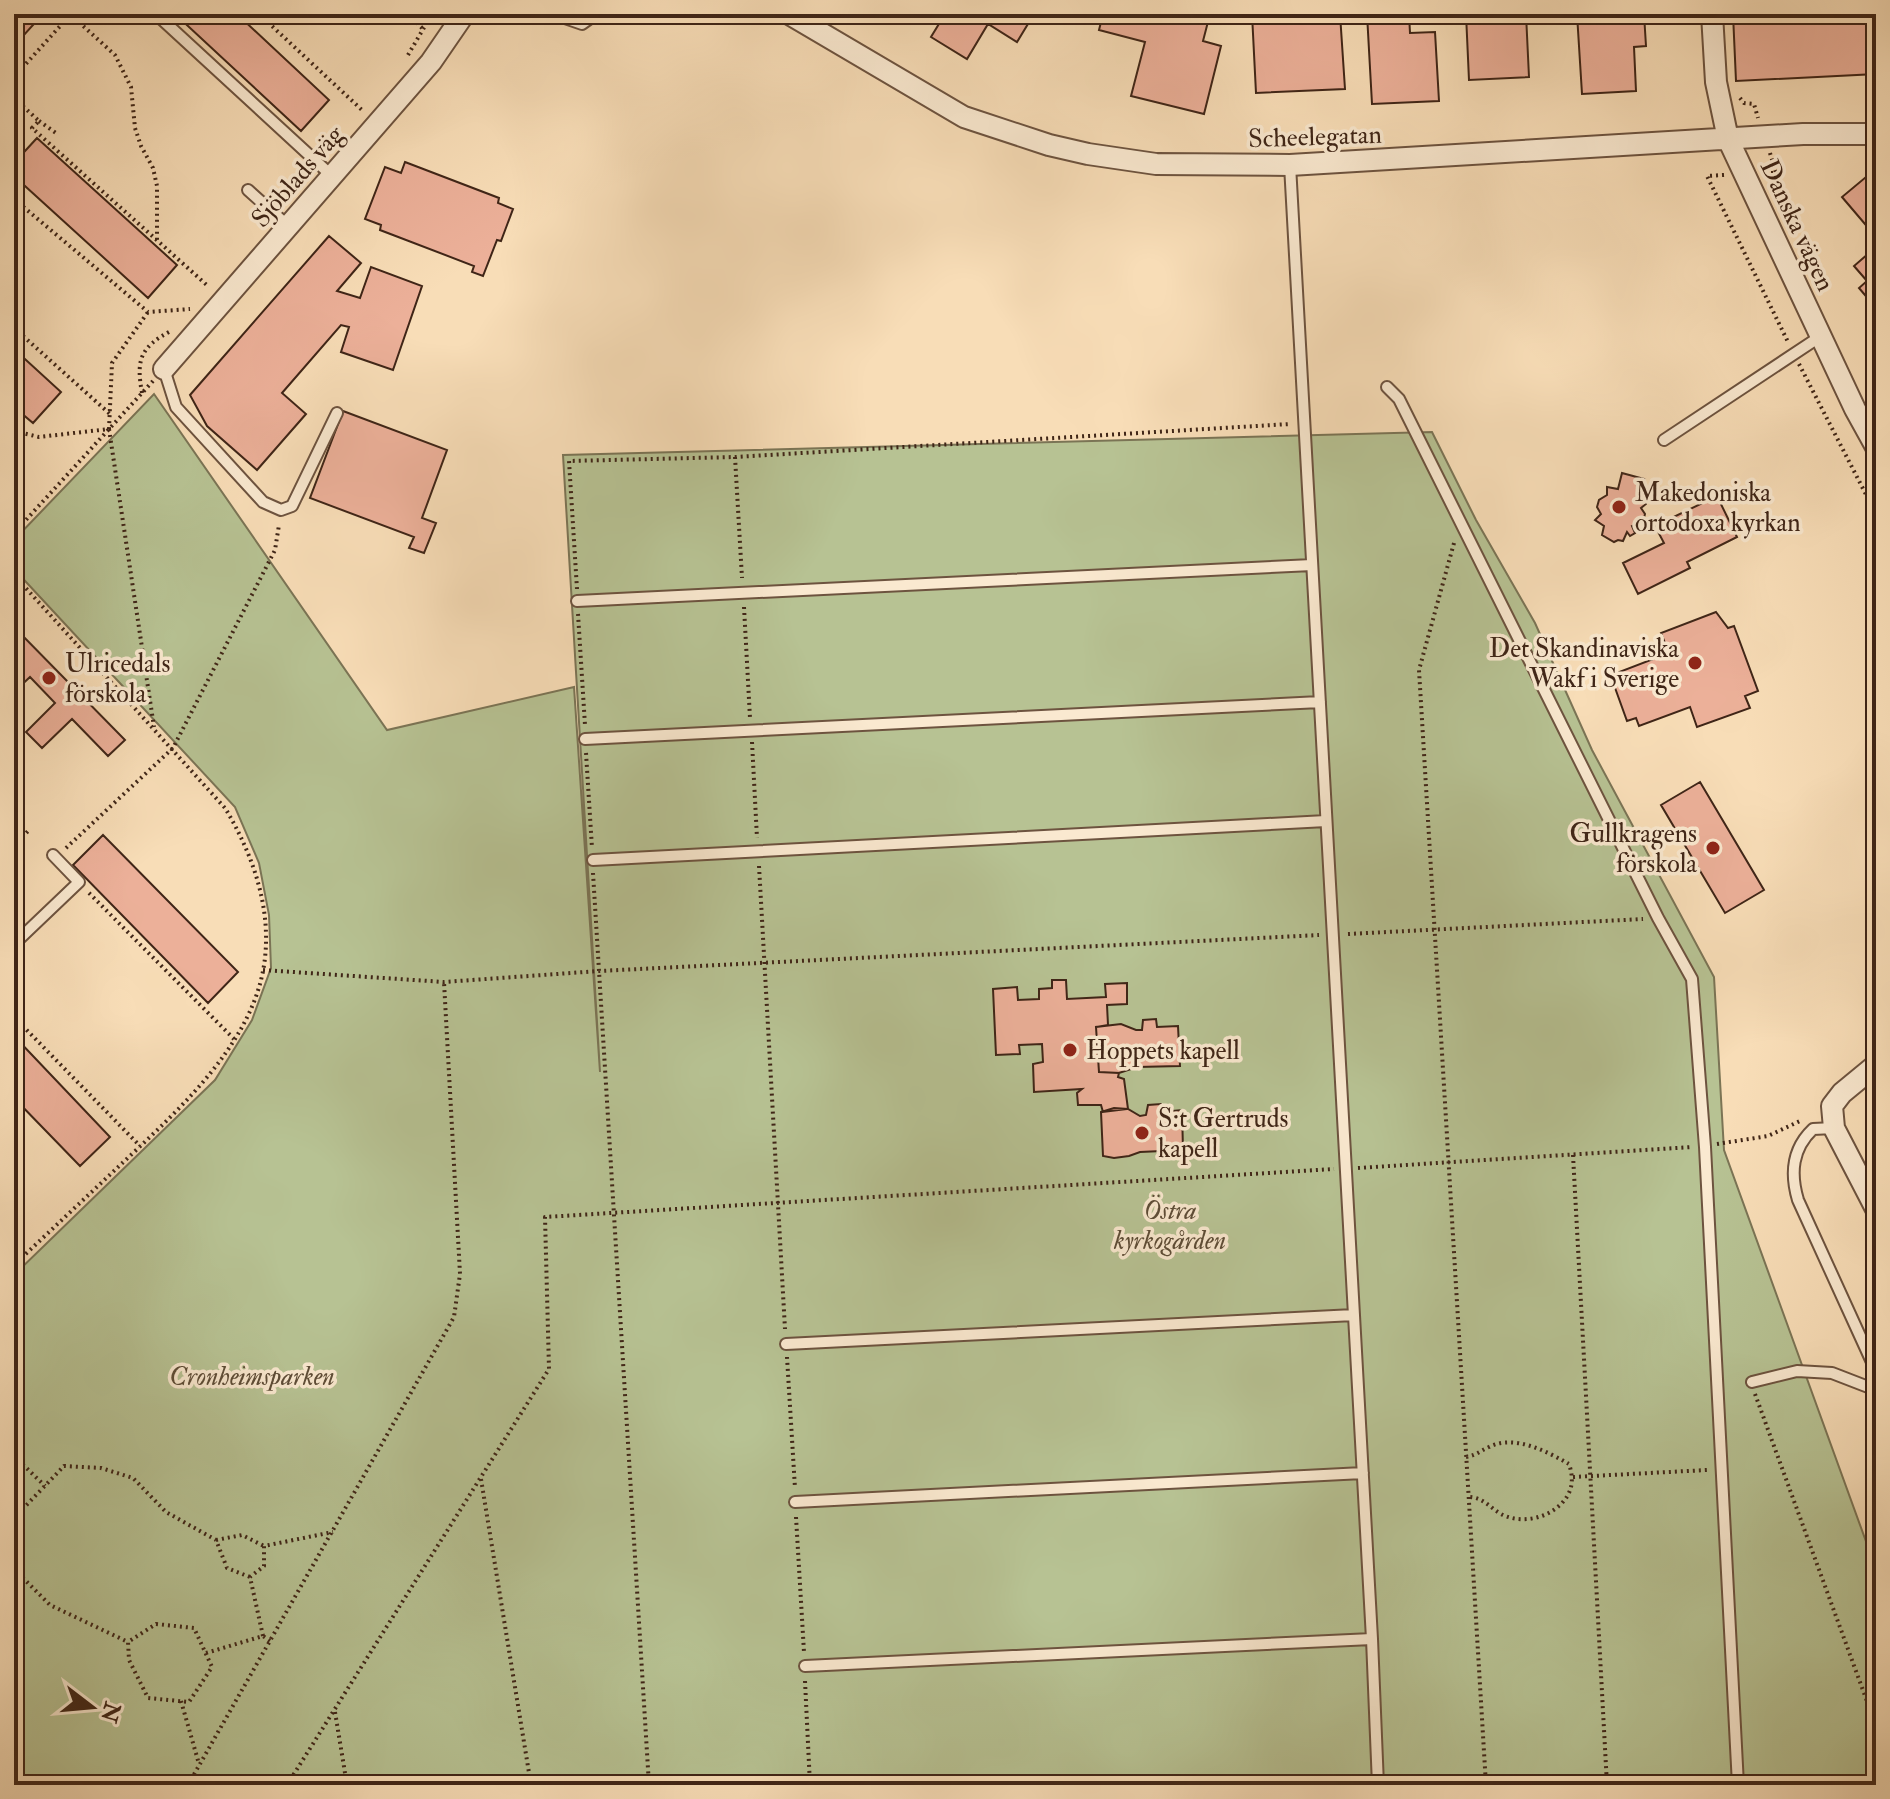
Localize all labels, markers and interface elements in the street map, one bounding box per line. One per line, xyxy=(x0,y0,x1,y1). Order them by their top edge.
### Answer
street label: Sjöblads väg xyxy=(245,118,352,234)
street label: Scheelegatan xyxy=(1248,119,1382,155)
street label: Danska vägen xyxy=(1753,155,1841,296)
place label: Makedoniska ortodoxa kyrkan xyxy=(1635,477,1801,539)
marker: Makedoniska ortodoxa kyrkan xyxy=(1610,498,1628,516)
place label: Det Skandinaviska Wakf i Sverige xyxy=(1489,633,1679,695)
place label: Ulricedals förskola xyxy=(65,648,170,710)
marker: Det Skandinaviska Wakf i Sverige xyxy=(1686,654,1704,672)
marker: Ulricedals förskola xyxy=(40,669,58,687)
place label: Gullkragens förskola xyxy=(1570,818,1697,880)
marker: Gullkragens förskola xyxy=(1704,839,1722,857)
place label: Hoppets kapell xyxy=(1086,1035,1240,1068)
marker: Hoppets kapell xyxy=(1061,1041,1079,1059)
place label: S:t Gertruds kapell xyxy=(1158,1103,1289,1166)
marker: S:t Gertruds kapell xyxy=(1133,1124,1151,1142)
park label: Östra kyrkogården xyxy=(1113,1194,1226,1257)
park label: Cronheimsparken xyxy=(169,1361,335,1393)
north arrow xyxy=(52,1667,132,1747)
text: N xyxy=(94,1698,127,1726)

